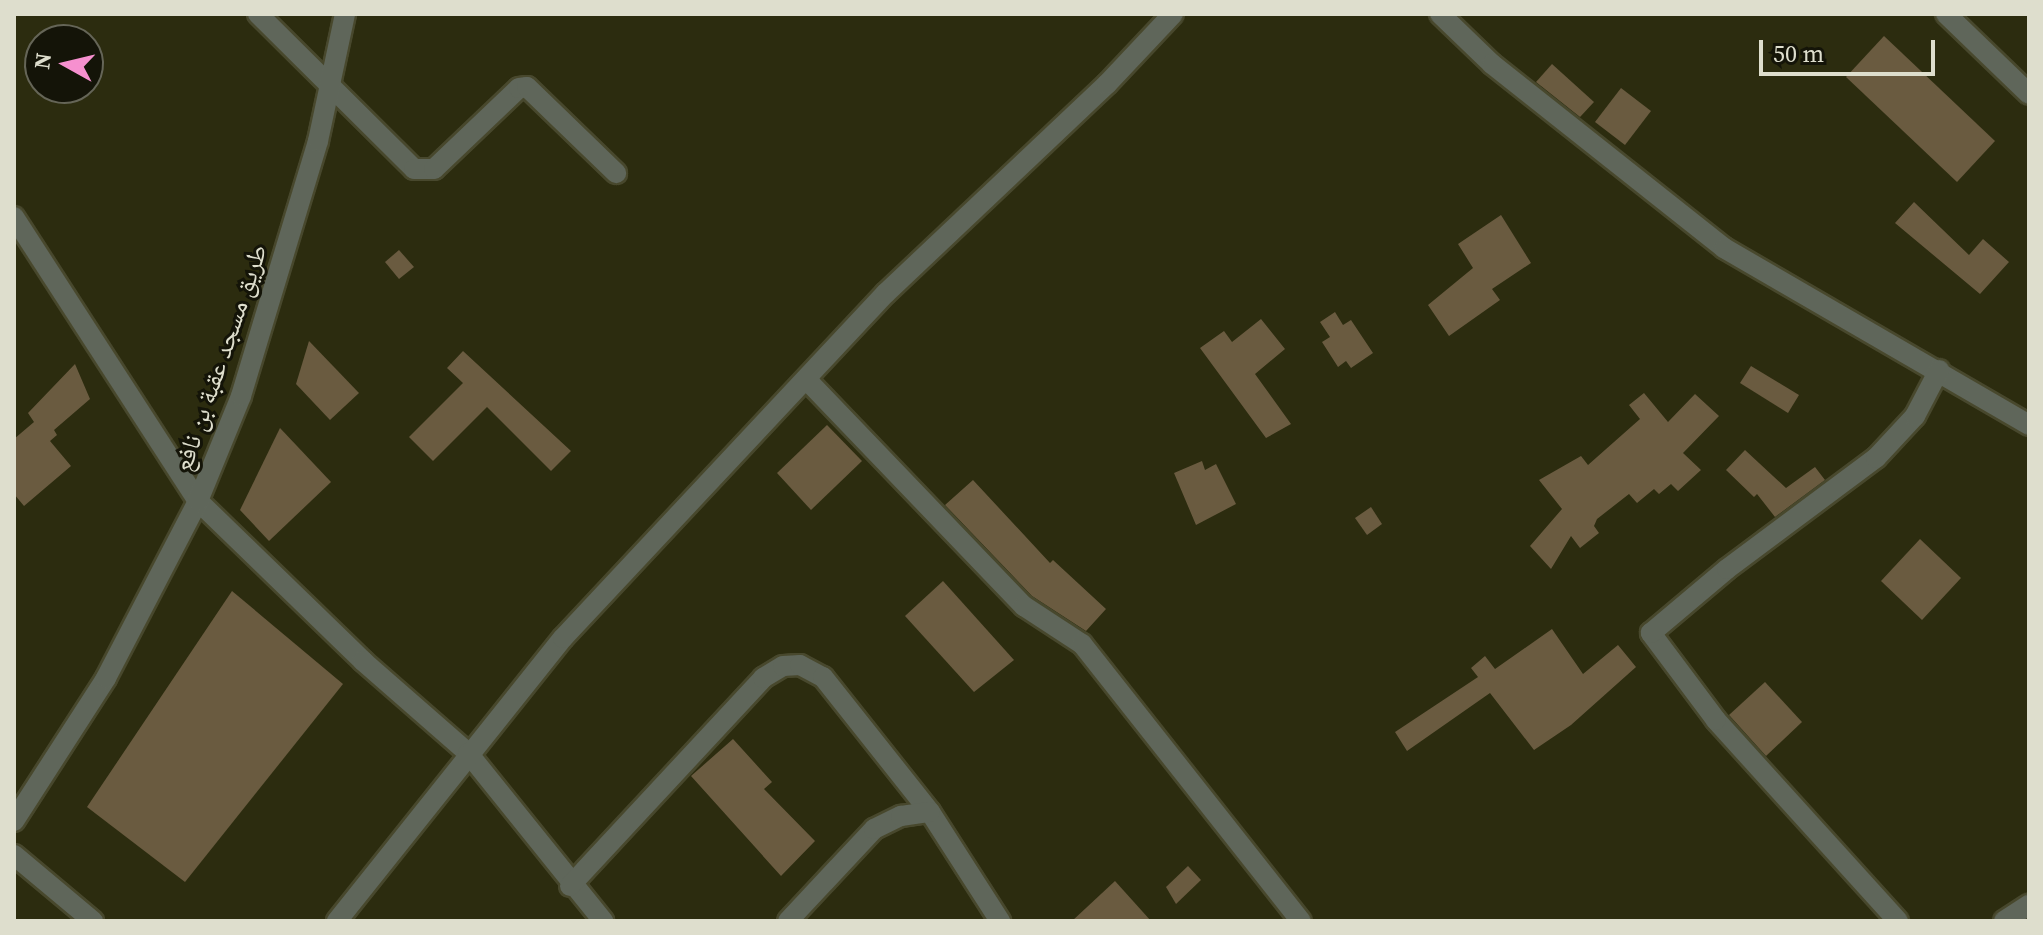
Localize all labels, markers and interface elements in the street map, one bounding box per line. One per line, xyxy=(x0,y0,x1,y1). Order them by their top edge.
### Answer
north arrow xyxy=(24,24,104,104)
scale bar xyxy=(1763,24,1939,74)
text: 50 m xyxy=(1773,37,1824,70)
text: N xyxy=(26,51,58,71)
street label: طريق مسجد عقبة بن نافع xyxy=(167,240,275,476)

